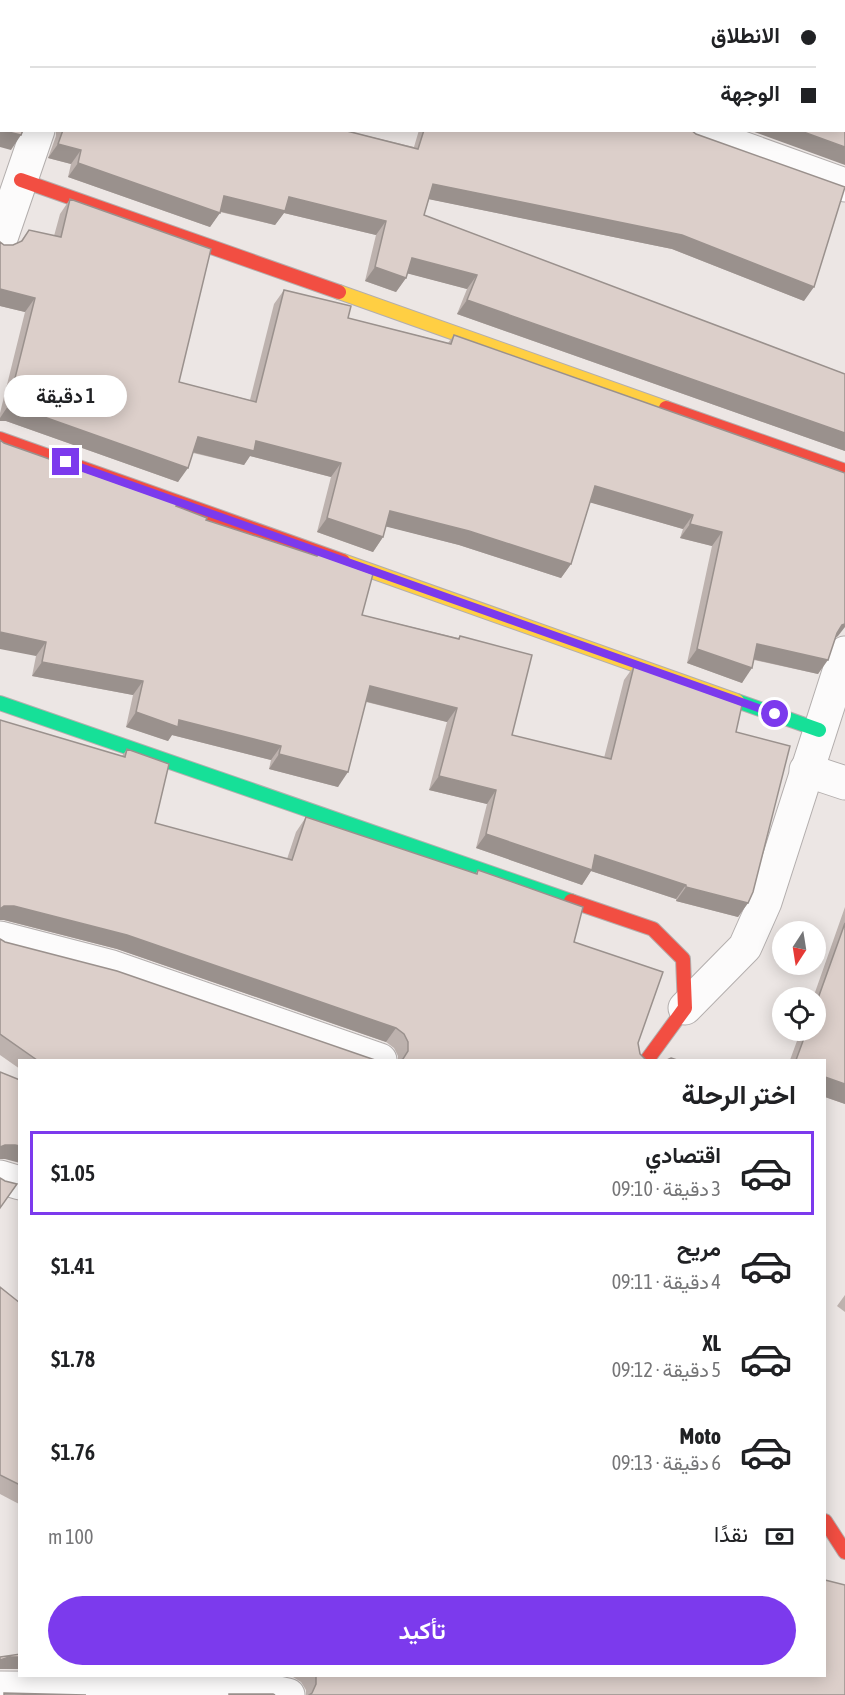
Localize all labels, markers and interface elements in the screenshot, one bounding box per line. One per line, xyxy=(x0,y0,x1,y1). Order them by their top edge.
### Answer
text: الانطلاق xyxy=(711,22,780,48)
text: الوجهة xyxy=(720,80,780,106)
callout: 1 دقيقة xyxy=(4,375,128,417)
text: 1 دقيقة xyxy=(36,384,95,407)
route end xyxy=(52,448,79,475)
route start xyxy=(761,700,788,727)
north arrow xyxy=(772,921,826,975)
map controls xyxy=(772,921,826,1041)
button: locate xyxy=(772,987,826,1041)
text: اختر الرحلة xyxy=(682,1079,796,1110)
text: اقتصادي xyxy=(645,1142,721,1168)
icon: car xyxy=(739,1146,793,1200)
text: $1.05 xyxy=(51,1160,95,1186)
text: 3 دقيقة · 09:10 xyxy=(612,1177,721,1200)
text: مريح xyxy=(677,1235,721,1261)
icon: car xyxy=(739,1239,793,1293)
text: $1.41 xyxy=(51,1253,95,1279)
text: 4 دقيقة · 09:11 xyxy=(612,1270,721,1293)
text: XL xyxy=(703,1330,721,1356)
icon: car xyxy=(739,1332,793,1386)
text: $1.78 xyxy=(51,1346,95,1372)
text: 5 دقيقة · 09:12 xyxy=(612,1358,721,1381)
text: Moto xyxy=(679,1423,721,1449)
icon: car xyxy=(739,1425,793,1479)
text: $1.76 xyxy=(51,1439,95,1465)
text: 6 دقيقة · 09:13 xyxy=(612,1451,721,1474)
icon: cash xyxy=(763,1520,796,1553)
text: نقدًا xyxy=(714,1521,748,1547)
text: 100 m xyxy=(48,1525,93,1548)
button: تأكيد xyxy=(48,1596,796,1665)

